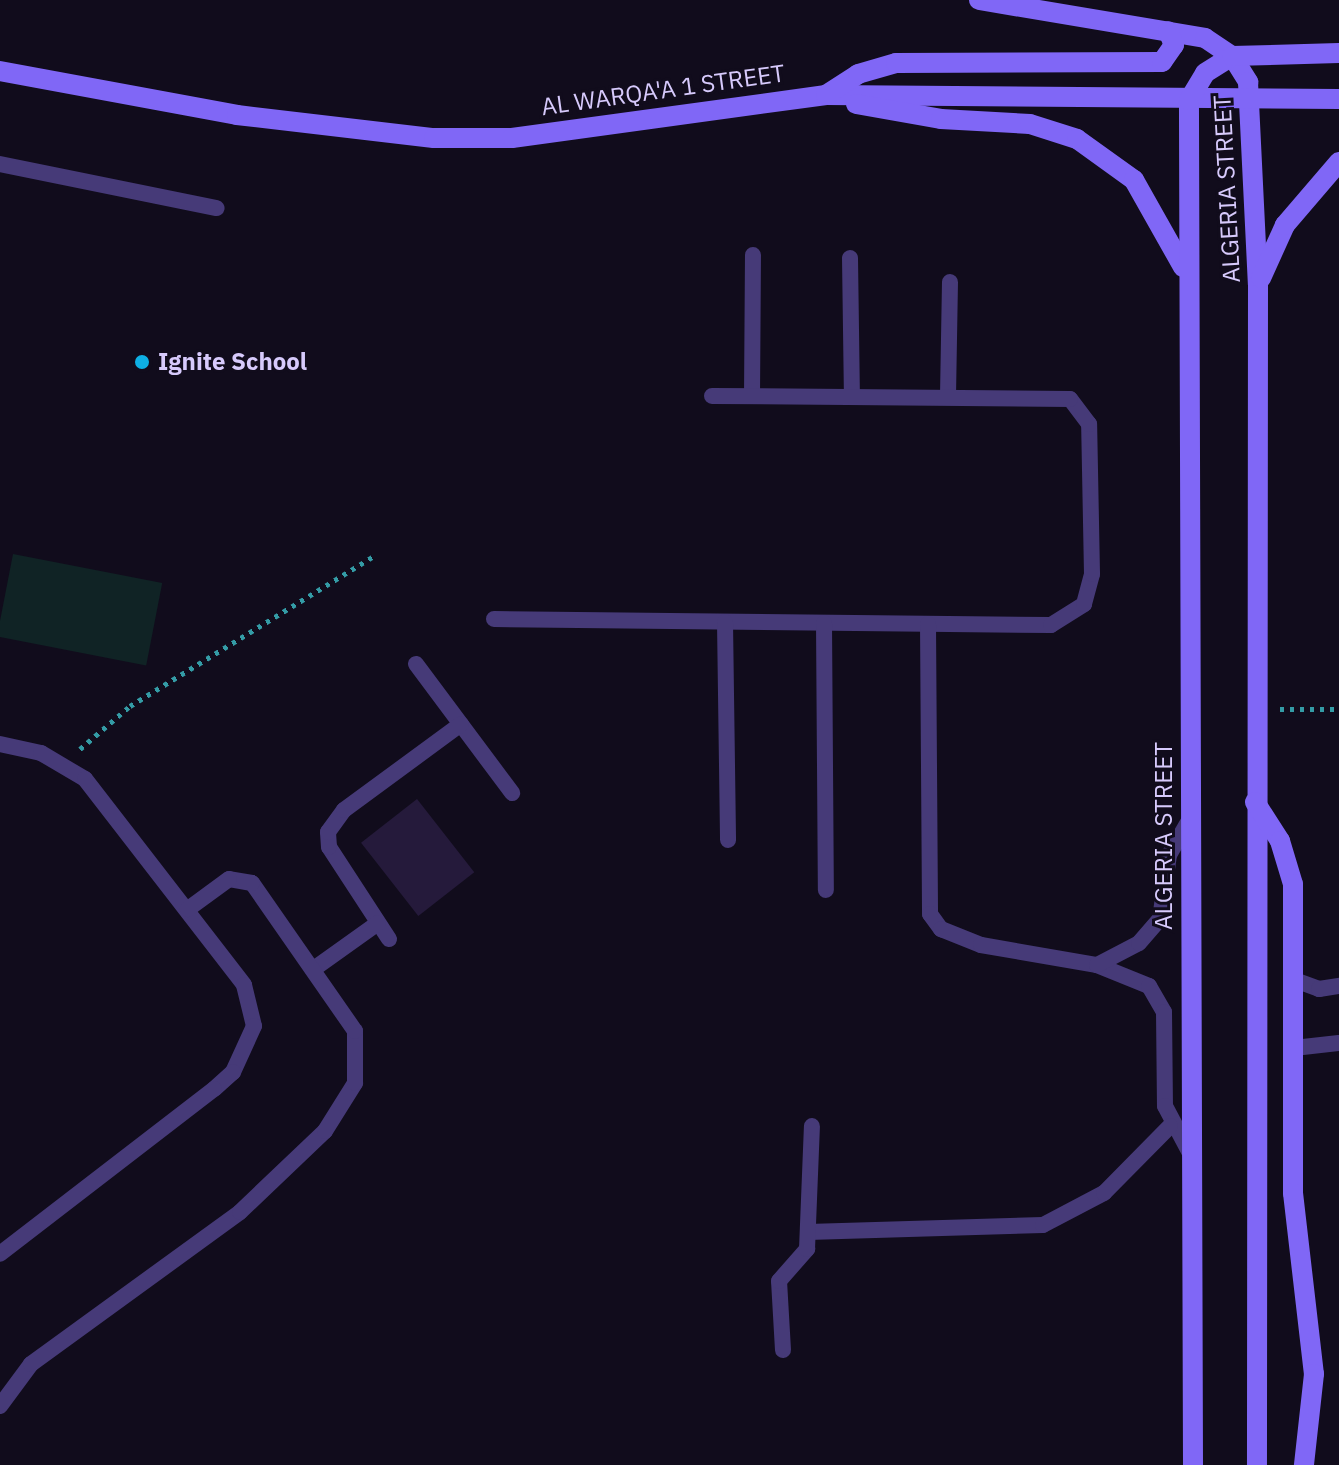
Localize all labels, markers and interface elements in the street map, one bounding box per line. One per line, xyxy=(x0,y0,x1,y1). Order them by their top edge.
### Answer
street label: AL WARQA'A 1 STREET xyxy=(539,59,787,121)
street label: ALGERIA STREET xyxy=(1208,94,1246,284)
place label: Ignite School xyxy=(158,348,307,376)
marker: Ignite School xyxy=(133,353,151,371)
street label: ALGERIA STREET xyxy=(1150,742,1178,930)

